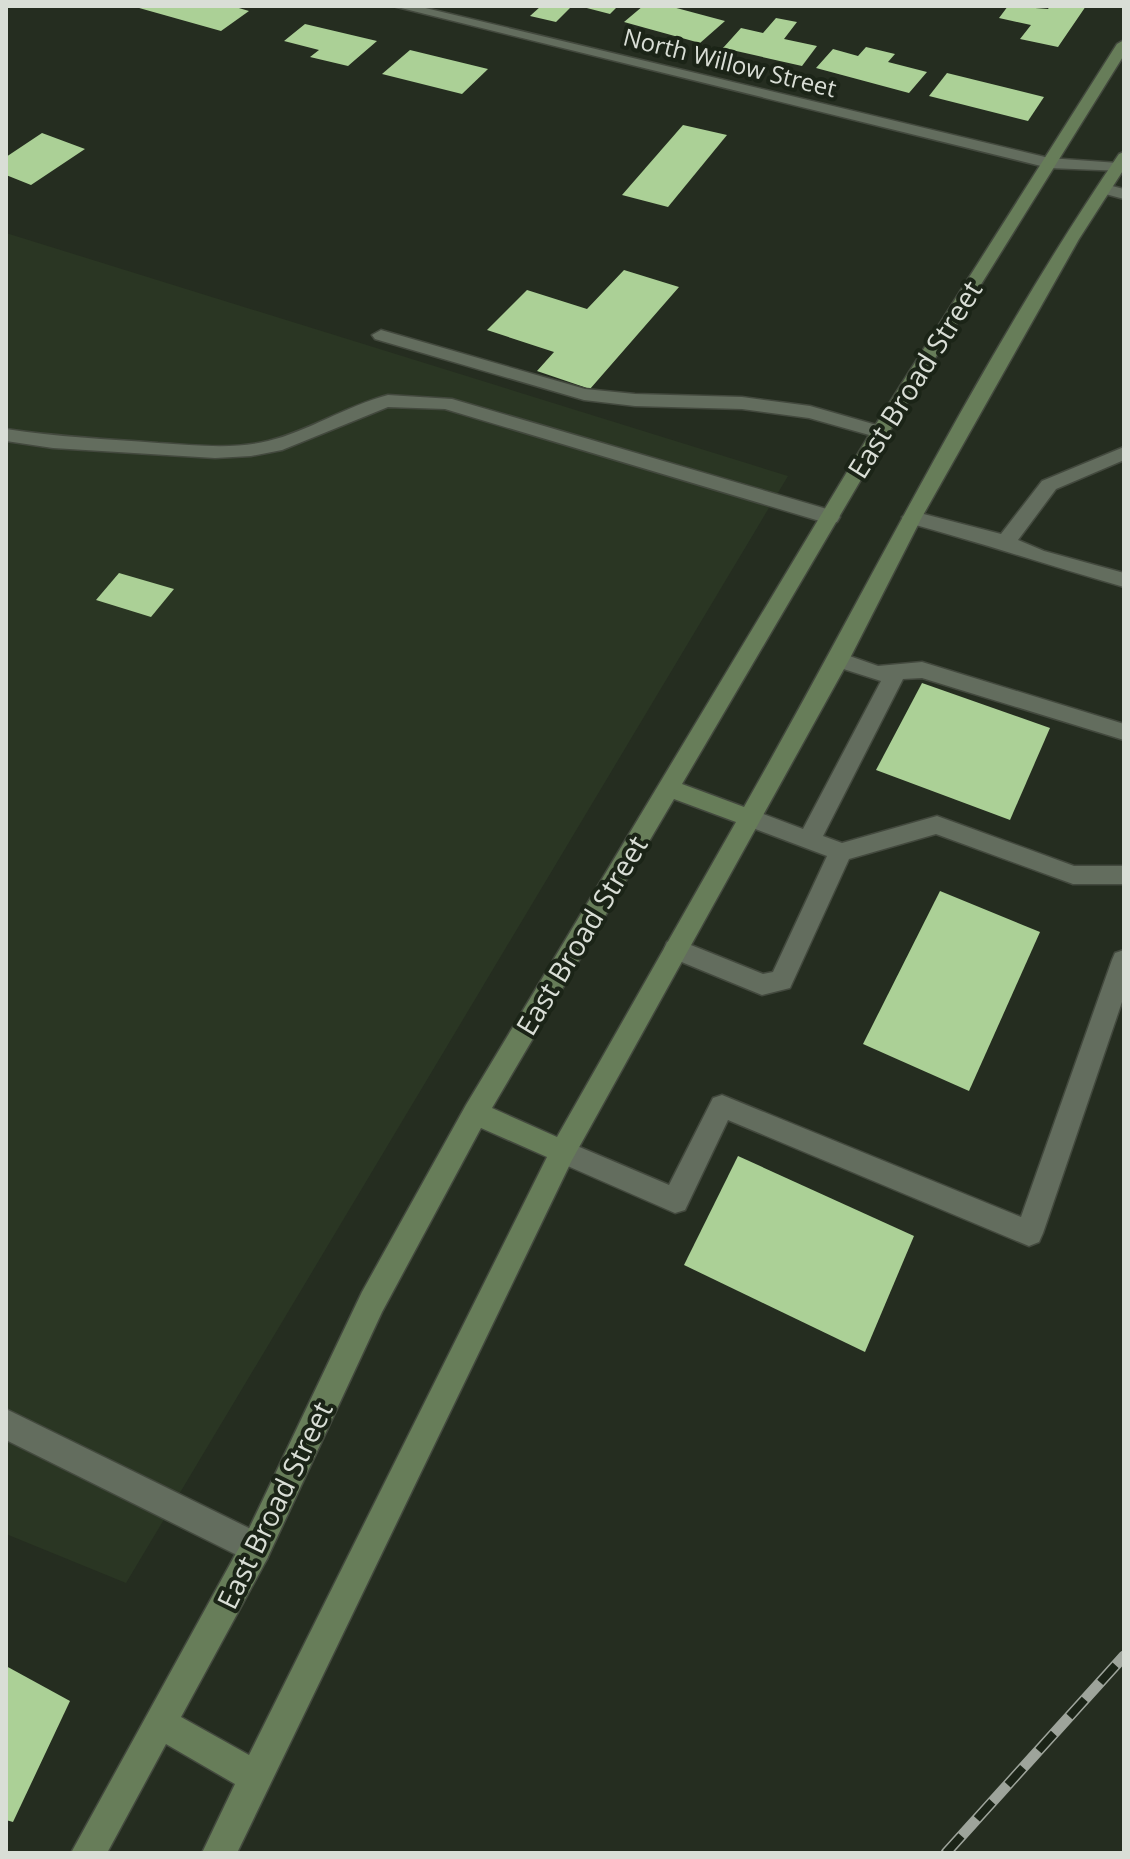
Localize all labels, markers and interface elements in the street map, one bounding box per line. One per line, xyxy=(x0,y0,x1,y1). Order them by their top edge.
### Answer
street label: North Willow Street xyxy=(620,20,840,104)
street label: East Broad Street xyxy=(838,273,990,485)
street label: East Broad Street xyxy=(506,828,656,1042)
street label: East Broad Street xyxy=(207,1395,341,1615)

